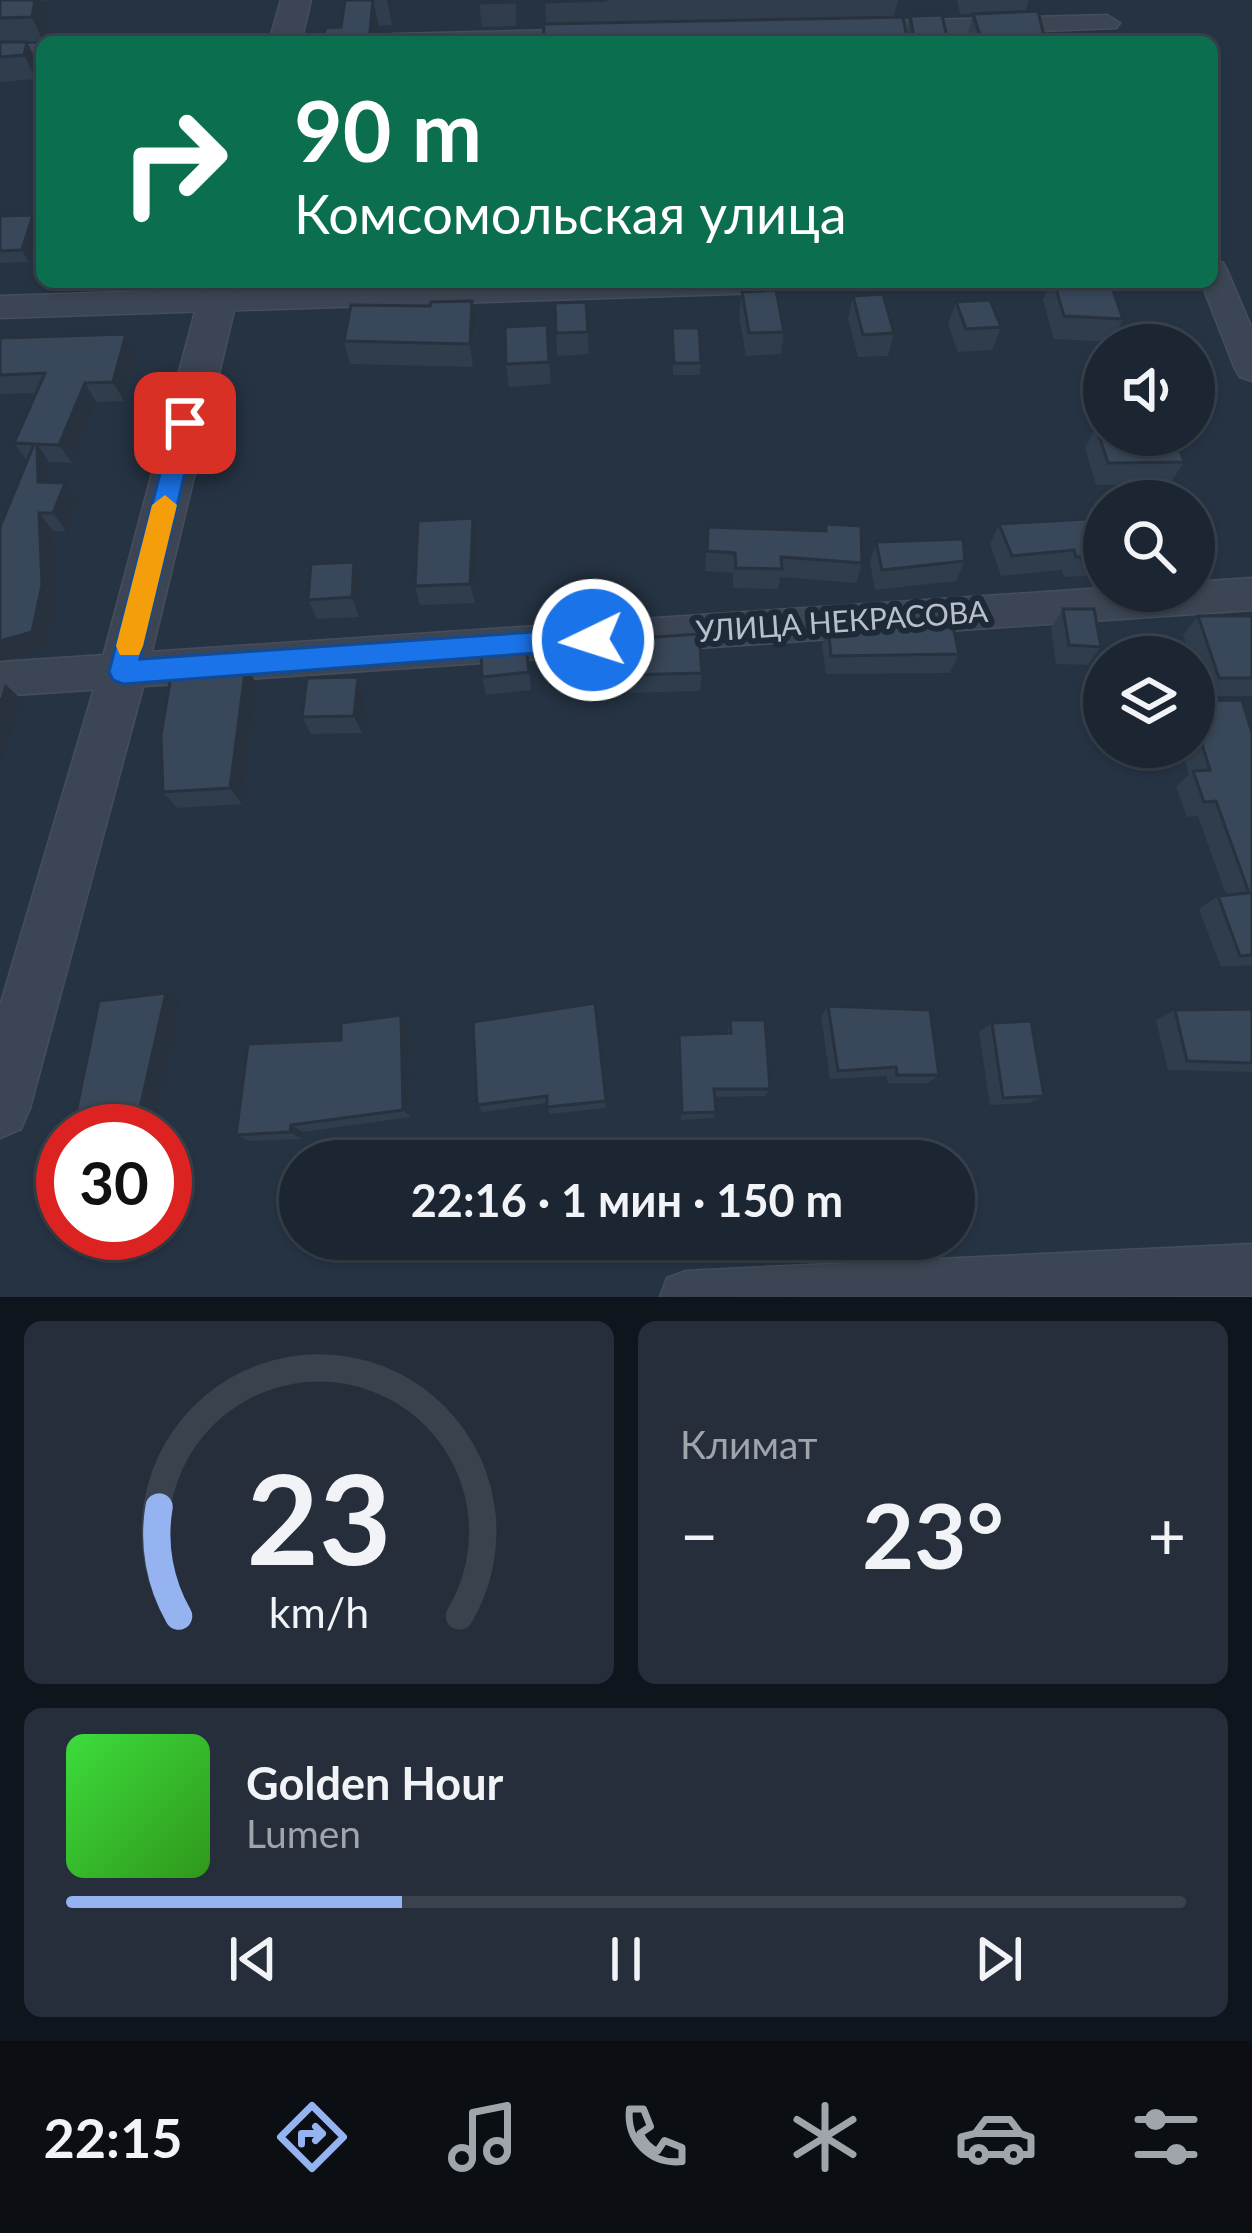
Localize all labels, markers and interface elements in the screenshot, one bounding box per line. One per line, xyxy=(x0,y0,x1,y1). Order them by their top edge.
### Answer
text: 90 m xyxy=(294,79,482,180)
icon: right xyxy=(96,84,252,240)
text: Комсомольская улица xyxy=(294,181,847,246)
map controls xyxy=(1083,324,1215,768)
button: sound xyxy=(1083,324,1215,456)
pin xyxy=(134,372,236,474)
icon: arrive xyxy=(152,390,218,456)
button: search xyxy=(1083,480,1215,612)
position arrow xyxy=(530,577,656,703)
street label: УЛИЦА НЕКРАСОВА xyxy=(695,592,990,648)
button: layers xyxy=(1083,636,1215,768)
speed limit sign: 30 xyxy=(36,1104,192,1260)
text: 22:16 · 1 мин · 150 m xyxy=(411,1173,843,1227)
text: Климат xyxy=(680,1421,818,1467)
text: 23 xyxy=(247,1442,391,1592)
text: 23° xyxy=(862,1480,1004,1588)
text: − xyxy=(680,1495,718,1574)
text: + xyxy=(1148,1495,1186,1574)
text: km/h xyxy=(269,1585,369,1636)
text: Golden Hour xyxy=(246,1756,503,1810)
text: Lumen xyxy=(246,1810,361,1856)
icon: previous xyxy=(220,1926,286,1992)
icon: pause xyxy=(593,1926,659,1992)
icon: next xyxy=(966,1926,1032,1992)
icon: directions xyxy=(270,2095,354,2179)
icon: music xyxy=(441,2095,525,2179)
icon: phone xyxy=(612,2095,696,2179)
icon: climate xyxy=(783,2095,867,2179)
icon: car xyxy=(954,2095,1038,2179)
icon: filters xyxy=(1124,2095,1208,2179)
text: 22:15 xyxy=(43,2105,183,2170)

